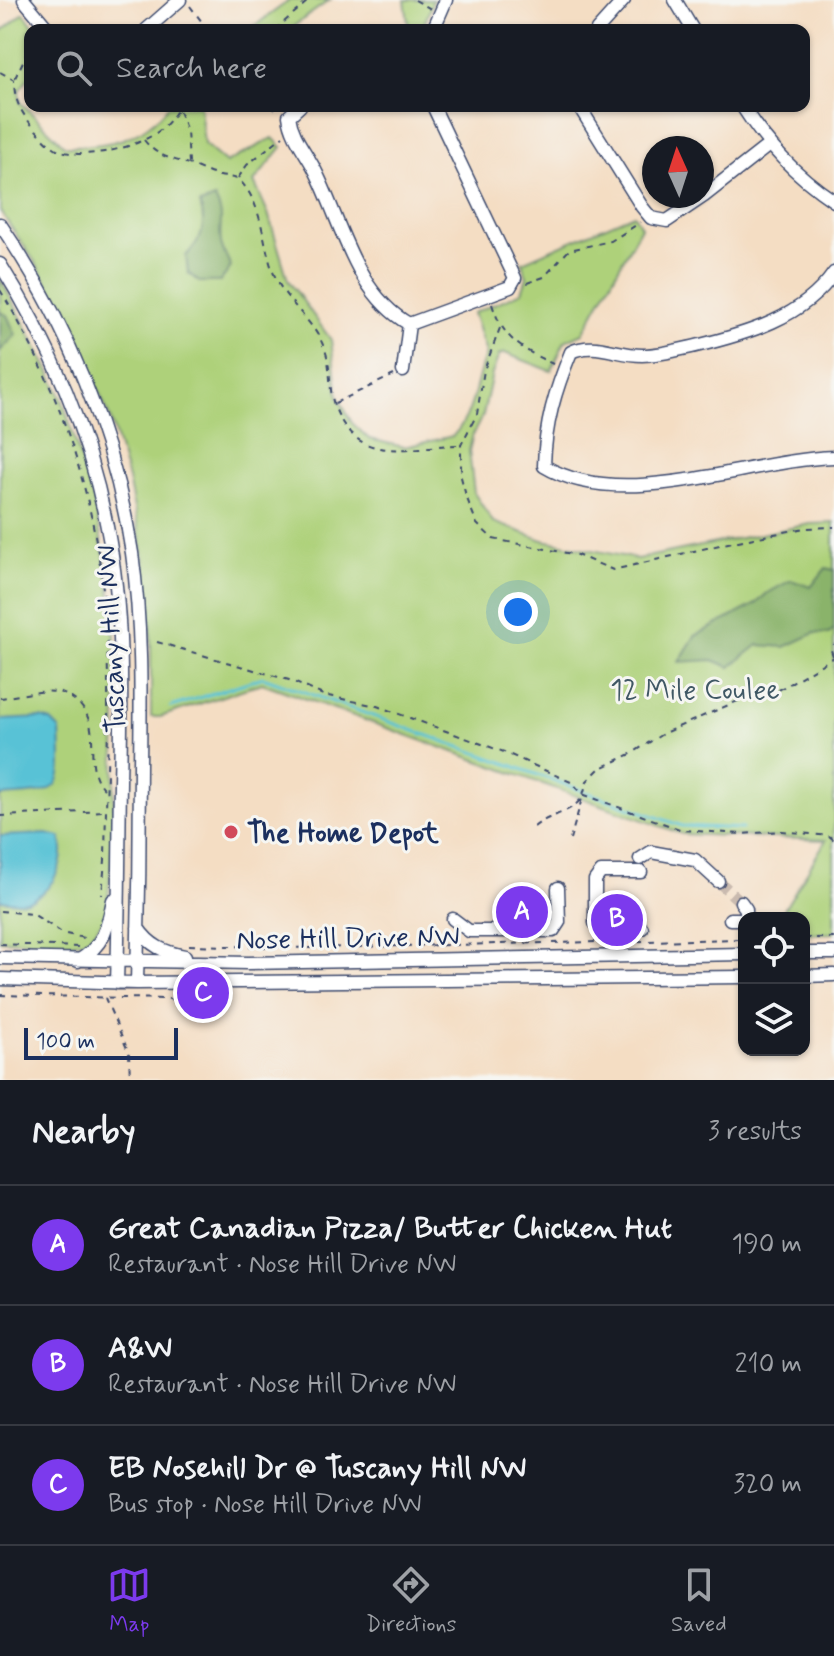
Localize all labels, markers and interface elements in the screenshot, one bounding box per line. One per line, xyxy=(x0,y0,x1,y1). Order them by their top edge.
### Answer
search box xyxy=(24,24,810,112)
icon: search xyxy=(52,46,96,90)
text: Search here xyxy=(116,49,267,88)
north arrow xyxy=(642,136,714,208)
street label: Tuscany Hill NW xyxy=(89,544,136,734)
your location xyxy=(498,592,538,632)
park label: 12 Mile Coulee xyxy=(610,673,780,710)
place label: The Home Depot xyxy=(247,816,439,853)
marker: The Home Depot xyxy=(222,823,240,841)
pin: A xyxy=(496,882,548,942)
pin: B xyxy=(591,890,643,950)
map controls xyxy=(738,912,810,1056)
button: locate xyxy=(738,912,810,984)
street label: Nose Hill Drive NW xyxy=(236,919,460,960)
pin: C xyxy=(177,963,229,1023)
button: layers xyxy=(738,984,810,1056)
scale bar xyxy=(24,1024,178,1060)
text: 100 m xyxy=(36,1028,95,1056)
text: Nearby xyxy=(32,1110,136,1155)
text: 3 results xyxy=(708,1115,802,1149)
text: Great Canadian Pizza/ Butter Chicken Hut xyxy=(108,1209,672,1248)
text: A xyxy=(49,1228,67,1262)
text: 190 m xyxy=(732,1228,802,1262)
text: Restaurant · Nose Hill Drive NW xyxy=(108,1248,456,1282)
text: A&W xyxy=(108,1329,172,1368)
text: B xyxy=(50,1348,66,1382)
text: 210 m xyxy=(735,1348,802,1382)
text: Restaurant · Nose Hill Drive NW xyxy=(108,1368,456,1402)
text: EB Nosehill Dr @ Tuscany Hill NW xyxy=(108,1449,526,1488)
text: C xyxy=(49,1468,67,1502)
text: 320 m xyxy=(733,1468,802,1502)
text: Bus stop · Nose Hill Drive NW xyxy=(108,1488,422,1522)
tab: Map xyxy=(107,1563,151,1639)
tab: Directions xyxy=(366,1563,456,1639)
tab: Saved xyxy=(671,1563,727,1639)

